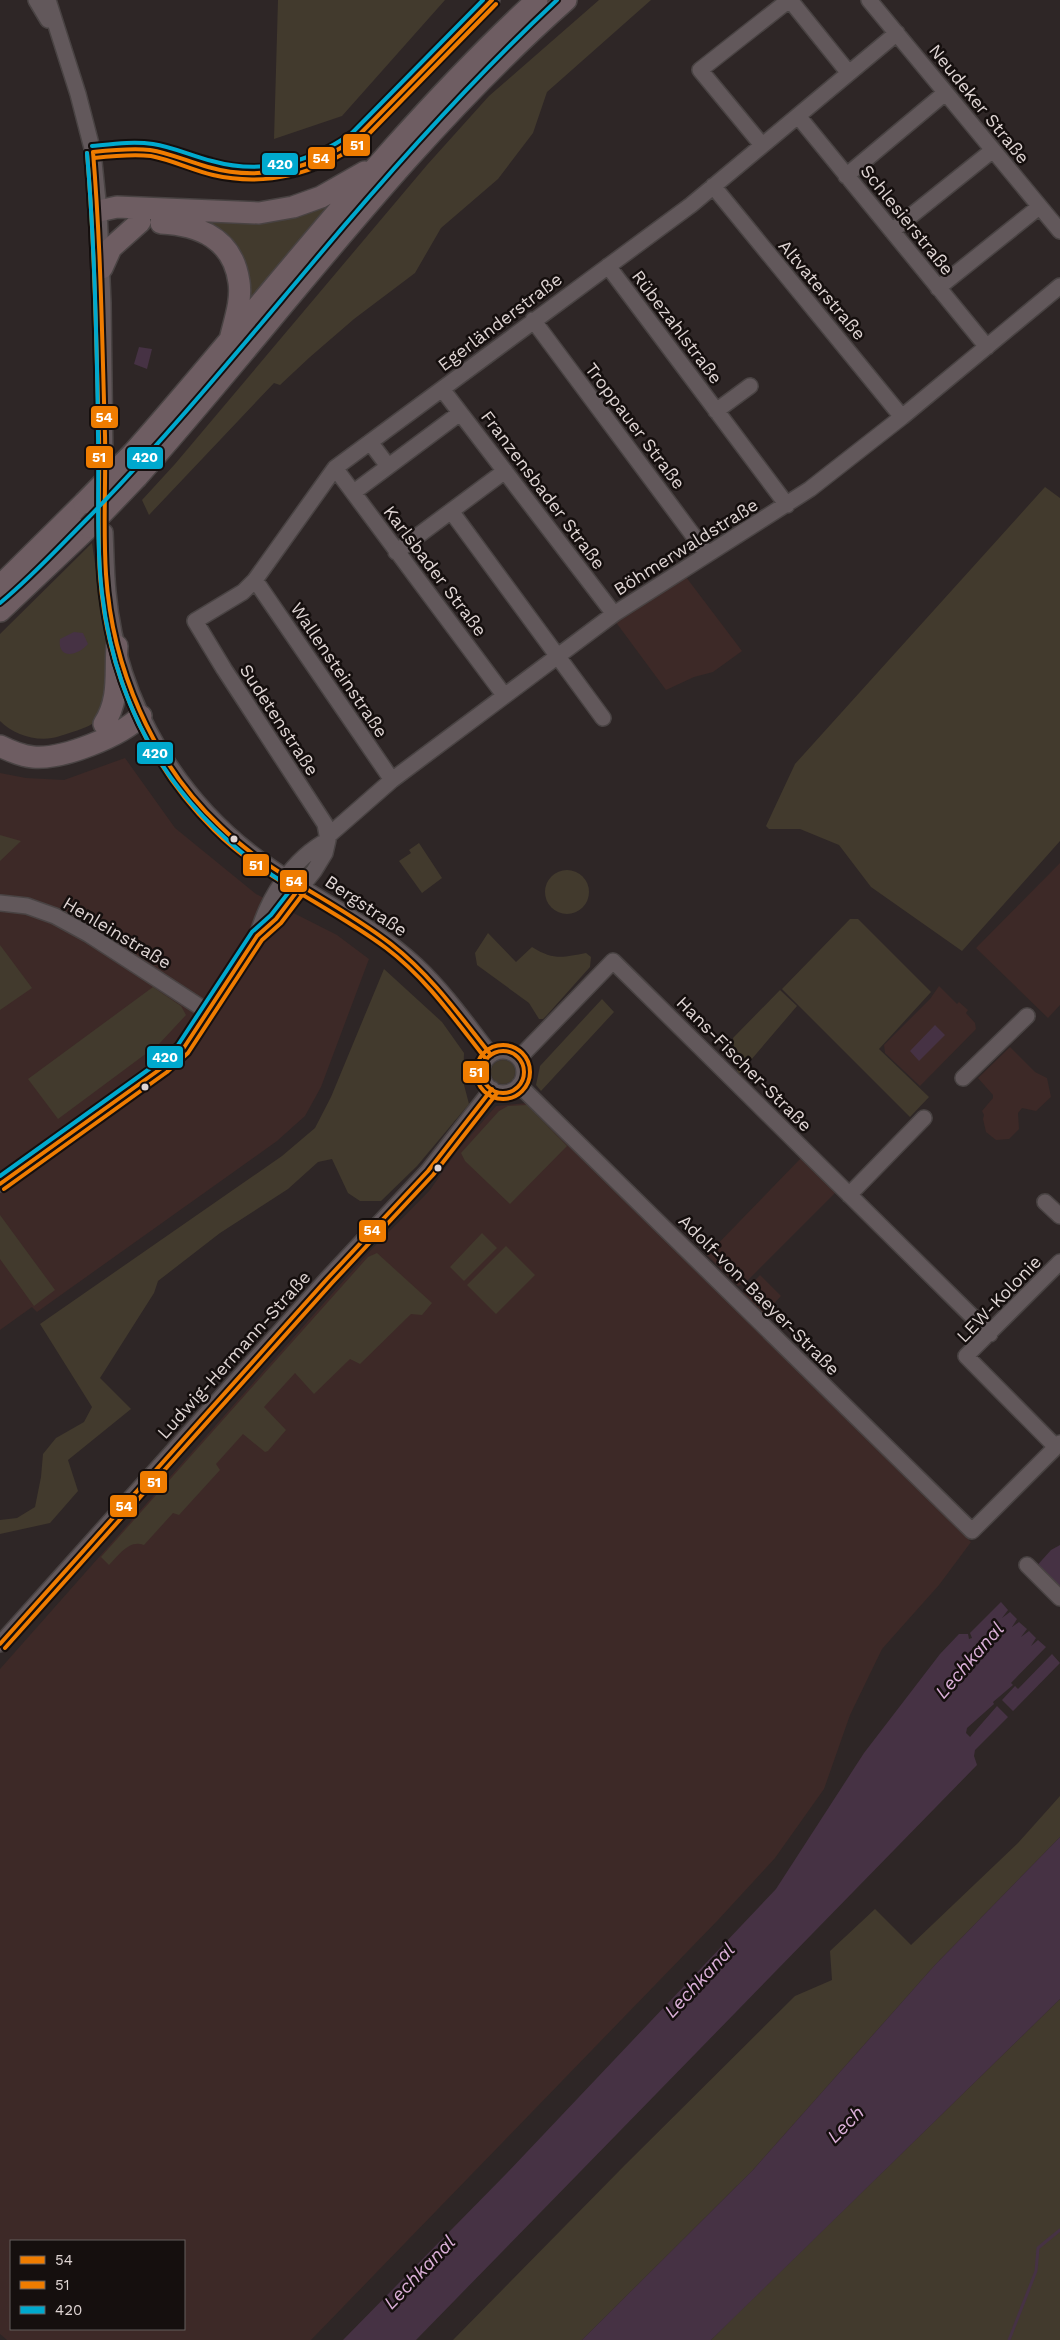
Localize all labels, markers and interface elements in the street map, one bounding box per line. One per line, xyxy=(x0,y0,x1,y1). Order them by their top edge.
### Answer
street label: Neudeker Straße xyxy=(925,40,1034,168)
line badge: 51 xyxy=(342,133,371,157)
text: 51 xyxy=(350,137,364,153)
line badge: 54 xyxy=(307,146,336,170)
text: 54 xyxy=(312,150,330,166)
line badge: 420 xyxy=(261,152,299,176)
text: 420 xyxy=(267,156,293,172)
street label: Schlesierstraße xyxy=(856,160,958,279)
street label: Altvaterstraße xyxy=(774,235,870,344)
street label: Rübezahlstraße xyxy=(628,266,727,388)
street label: Egerländerstraße xyxy=(433,268,566,375)
street label: Troppauer Straße xyxy=(581,358,690,493)
line badge: 54 xyxy=(90,405,119,429)
street label: Franzensbader Straße xyxy=(477,406,610,573)
text: 54 xyxy=(95,409,113,425)
line badge: 51 xyxy=(85,445,114,469)
line badge: 420 xyxy=(126,446,164,470)
text: 51 xyxy=(92,449,106,465)
text: 420 xyxy=(132,449,158,465)
street label: Böhmerwaldstraße xyxy=(610,494,762,600)
street label: Karlsbader Straße xyxy=(379,501,491,640)
street label: Wallensteinstraße xyxy=(286,598,392,741)
street label: Sudetenstraße xyxy=(236,660,323,779)
line badge: 420 xyxy=(136,741,174,765)
text: 420 xyxy=(142,745,168,761)
unlabelled marker xyxy=(229,834,239,844)
line badge: 51 xyxy=(242,853,270,877)
text: 51 xyxy=(249,857,263,873)
line badge: 54 xyxy=(279,869,308,893)
street label: Bergstraße xyxy=(321,870,411,941)
text: 54 xyxy=(285,873,303,889)
street label: Henleinstraße xyxy=(59,892,175,973)
street label: Hans-Fischer-Straße xyxy=(672,992,816,1136)
line badge: 420 xyxy=(146,1045,184,1069)
text: 420 xyxy=(152,1049,178,1065)
line badge: 51 xyxy=(462,1060,490,1084)
text: 51 xyxy=(469,1064,483,1080)
unlabelled marker xyxy=(140,1082,150,1092)
unlabelled marker xyxy=(433,1163,443,1173)
street label: Adolf-von-Baeyer-Straße xyxy=(675,1210,844,1379)
line badge: 54 xyxy=(358,1219,387,1243)
text: 54 xyxy=(363,1222,381,1238)
street label: LEW-Kolonie xyxy=(952,1251,1045,1346)
street label: Ludwig-Hermann-Straße xyxy=(153,1266,315,1443)
line badge: 51 xyxy=(139,1470,168,1494)
text: 51 xyxy=(147,1474,161,1490)
line badge: 54 xyxy=(109,1494,138,1518)
text: 54 xyxy=(115,1498,133,1514)
water label: Lechkanal xyxy=(930,1617,1009,1703)
water label: Lechkanal xyxy=(659,1938,740,2022)
water label: Lech xyxy=(822,2101,869,2148)
water label: Lechkanal xyxy=(379,2231,460,2314)
legend xyxy=(10,2240,185,2330)
text: 54 xyxy=(55,2251,73,2269)
text: 51 xyxy=(55,2276,70,2294)
text: 420 xyxy=(55,2301,82,2319)

